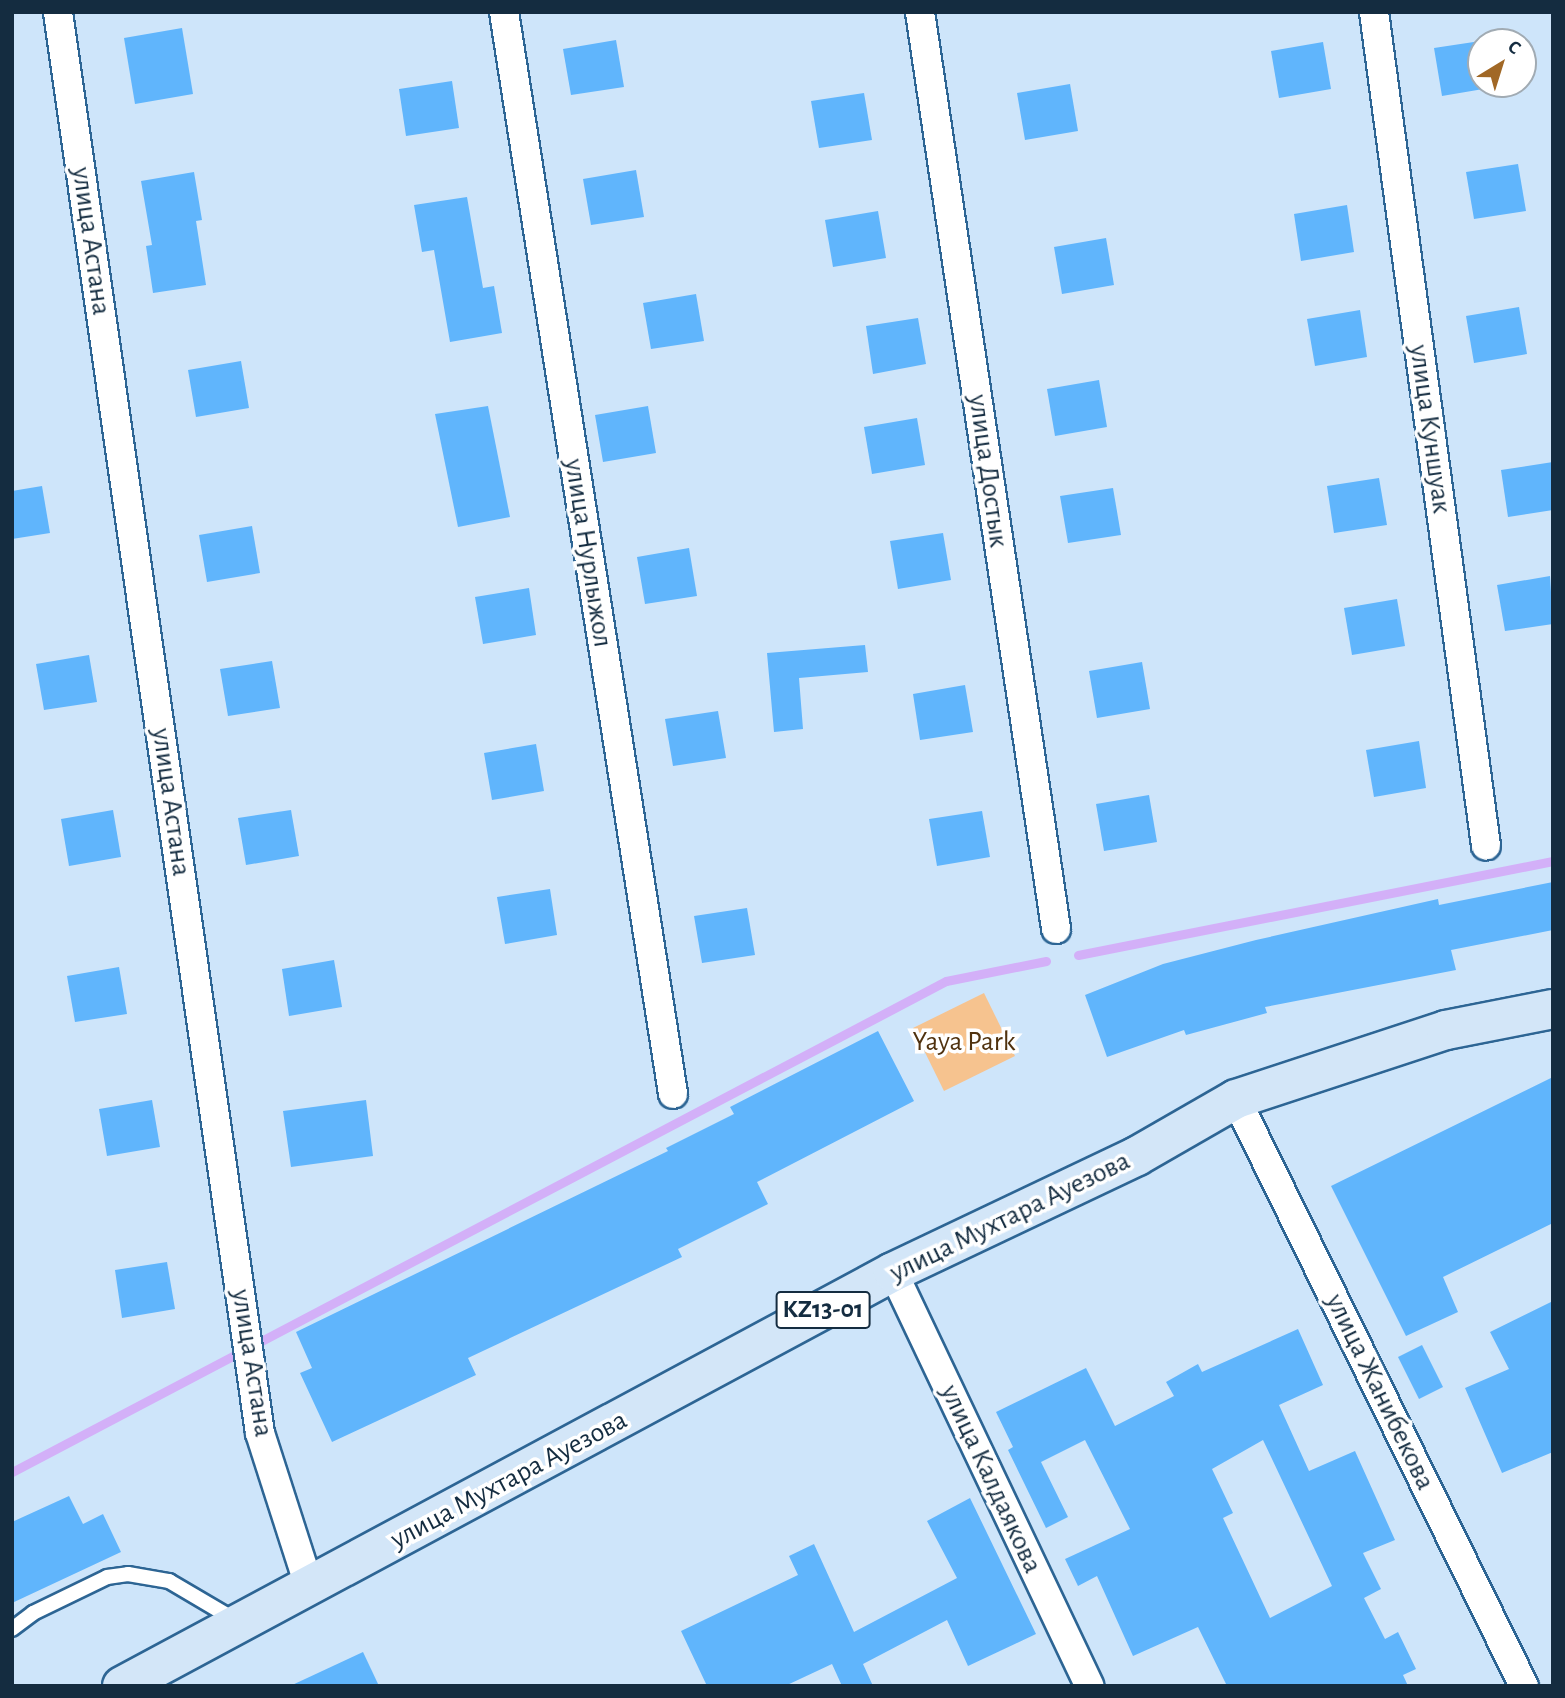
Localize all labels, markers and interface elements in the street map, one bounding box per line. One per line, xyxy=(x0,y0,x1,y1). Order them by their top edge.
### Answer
north arrow xyxy=(1467,28,1537,98)
text: С xyxy=(1504,37,1524,58)
street label: улица Астана xyxy=(64,165,118,317)
street label: улица Куншуак xyxy=(1402,343,1458,515)
street label: улица Достык xyxy=(961,392,1015,550)
street label: улица Нурлыжол xyxy=(557,456,619,650)
street label: улица Астана xyxy=(144,726,198,878)
park label: Yaya Park xyxy=(913,1025,1015,1059)
street label: улица Мухтара Ауезова xyxy=(884,1144,1136,1290)
street label: улица Астана xyxy=(224,1287,280,1439)
road number: KZ13-01 xyxy=(774,1288,872,1332)
street label: улица Жанибекова xyxy=(1318,1288,1442,1496)
street label: улица Калдаякова xyxy=(933,1379,1049,1579)
street label: улица Мухтара Ауезова xyxy=(385,1403,633,1557)

